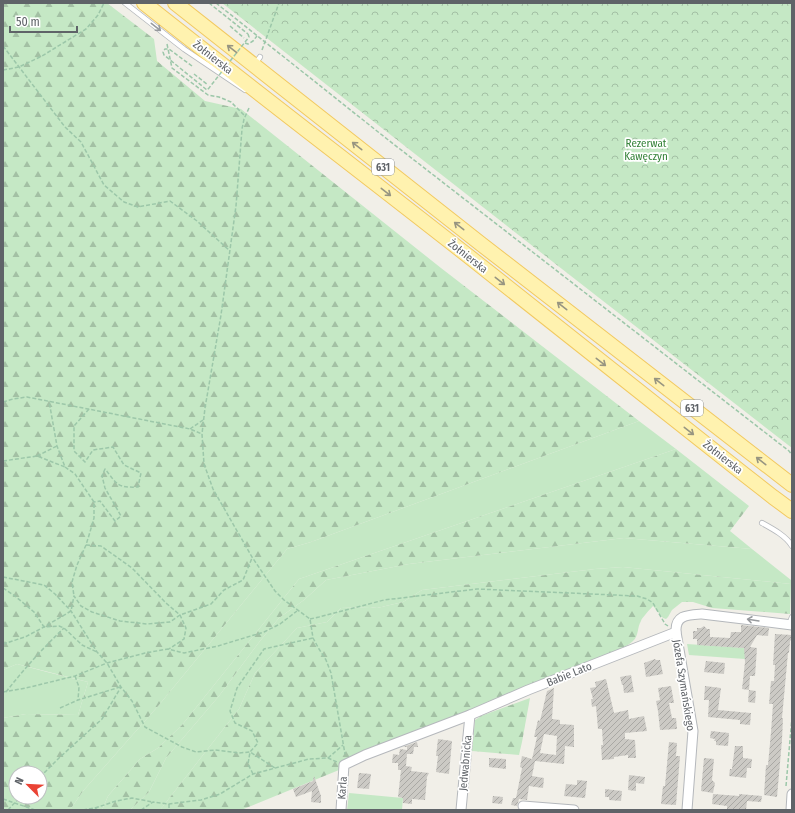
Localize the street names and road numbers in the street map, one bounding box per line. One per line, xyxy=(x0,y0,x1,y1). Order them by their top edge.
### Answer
street label: Żołnierska xyxy=(190,37,236,77)
road number: 631 xyxy=(372,159,394,175)
street label: Żołnierska xyxy=(445,236,491,276)
road number: 631 xyxy=(681,400,703,416)
street label: Żołnierska xyxy=(700,437,746,477)
street label: Józefa Szymańskiego xyxy=(670,638,697,732)
street label: Babie Lato xyxy=(545,659,594,689)
street label: Jedwabnicka xyxy=(457,734,474,792)
street label: Karla xyxy=(335,776,350,800)

